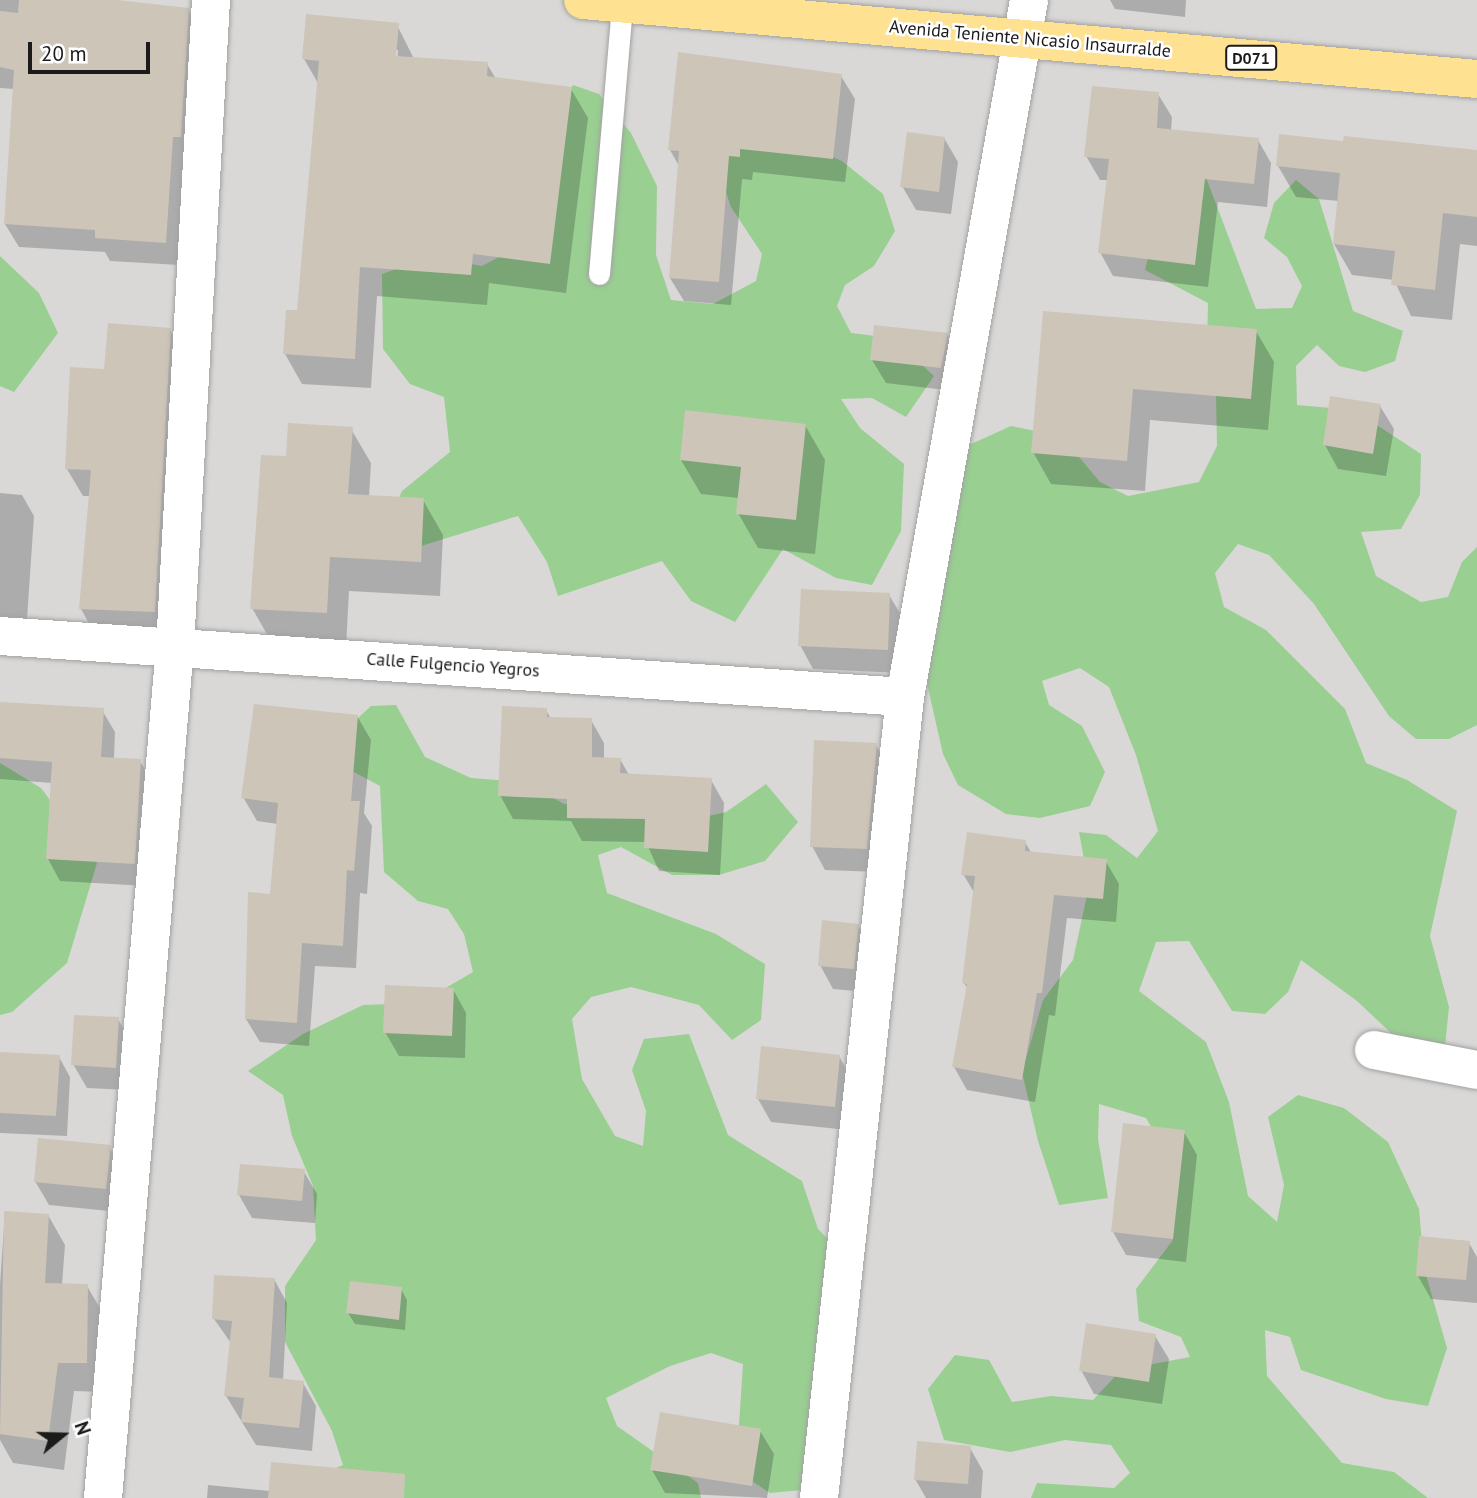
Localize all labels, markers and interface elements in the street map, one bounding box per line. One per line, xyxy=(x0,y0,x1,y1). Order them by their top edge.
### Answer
street label: Avenida Teniente Nicasio Insaurralde xyxy=(888,16,1172,62)
scale bar xyxy=(32,28,154,72)
text: 20 m xyxy=(41,40,87,67)
road number: D071 xyxy=(1225,46,1277,71)
street label: Calle Fulgencio Yegros xyxy=(365,648,541,682)
north arrow xyxy=(28,1400,98,1470)
text: N xyxy=(69,1418,96,1438)

